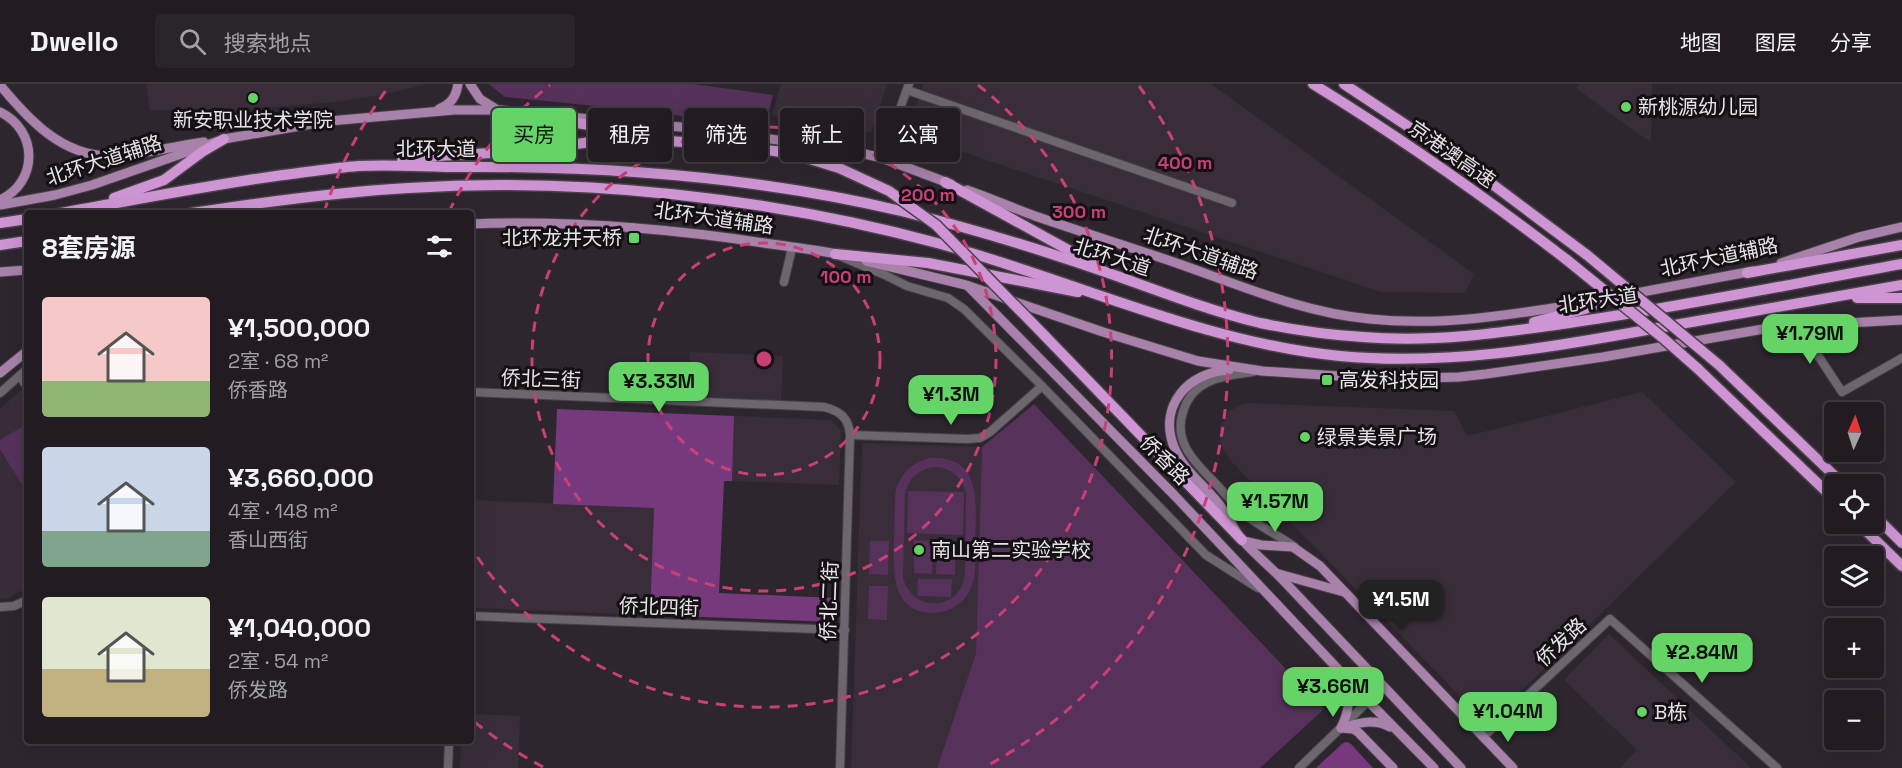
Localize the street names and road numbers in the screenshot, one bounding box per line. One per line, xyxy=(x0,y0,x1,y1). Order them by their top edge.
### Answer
street label: 京港澳高速 xyxy=(1404,115,1500,193)
street label: 北环大道辅路 xyxy=(43,129,165,191)
street label: 北环大道 xyxy=(396,136,476,162)
street label: 北环大道辅路 xyxy=(653,197,775,239)
street label: 北环大道辅路 xyxy=(1140,221,1262,285)
street label: 北环大道 xyxy=(1070,232,1154,282)
street label: 北环大道辅路 xyxy=(1658,232,1780,282)
street label: 北环大道 xyxy=(1557,282,1639,318)
street label: 侨北三街 xyxy=(501,365,581,393)
street label: 侨香路 xyxy=(1135,430,1195,490)
street label: 侨北二街 xyxy=(815,561,843,641)
street label: 侨北四街 xyxy=(619,593,699,621)
street label: 侨发路 xyxy=(1530,612,1592,672)

